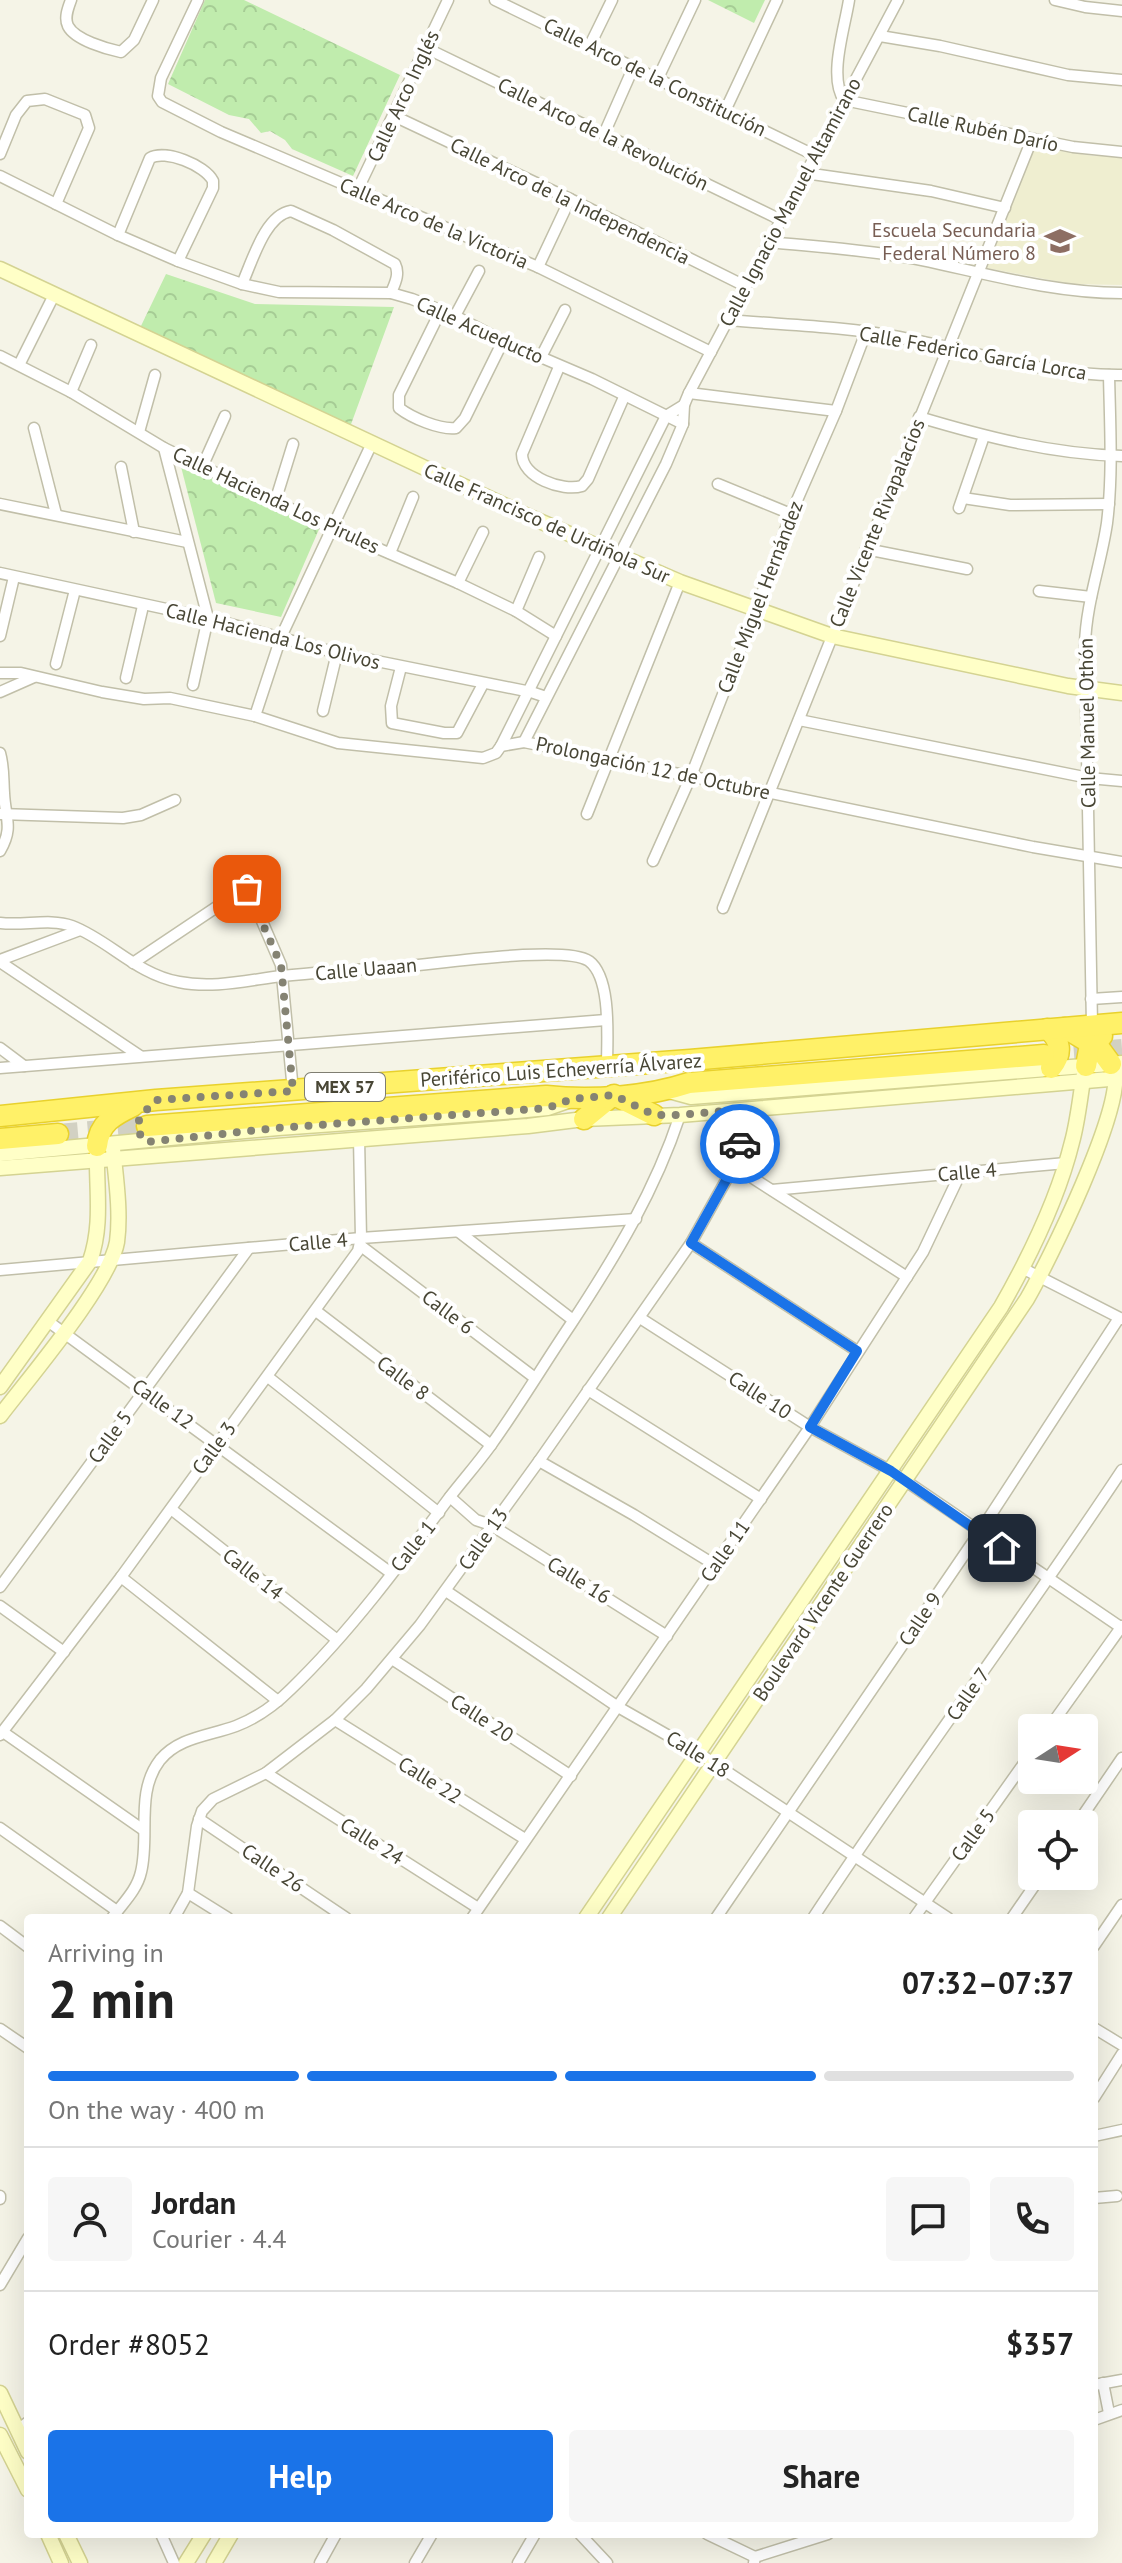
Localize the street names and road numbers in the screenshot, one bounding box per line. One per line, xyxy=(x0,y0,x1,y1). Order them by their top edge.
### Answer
street label: Calle Arco de la Constitución xyxy=(539,12,771,142)
street label: Calle Arco Inglés xyxy=(361,26,445,166)
street label: Calle Arco de la Revolución xyxy=(493,72,713,196)
street label: Calle Ignacio Manuel Altamirano xyxy=(713,73,867,331)
street label: Calle Rubén Darío xyxy=(905,100,1061,158)
street label: Calle Arco de la Independencia xyxy=(446,131,694,271)
street label: Calle Arco de la Victoria xyxy=(336,171,532,275)
street label: Calle Acueducto xyxy=(412,290,548,370)
street label: Calle Federico García Lorca xyxy=(857,320,1089,386)
street label: Calle Vicente Rivapalacios xyxy=(823,415,931,631)
street label: Calle Hacienda Los Pirules xyxy=(168,441,384,559)
street label: Calle Francisco de Urdiñola Sur xyxy=(420,457,674,589)
street label: Calle Miguel Hernández xyxy=(711,497,809,697)
street label: Calle Hacienda Los Olivos xyxy=(163,597,383,675)
street label: Calle Manuel Othón xyxy=(1073,638,1101,808)
street label: Prolongación 12 de Octubre xyxy=(533,730,773,806)
street label: Calle Uaaan xyxy=(314,952,418,986)
street label: Periférico Luis Echeverría Álvarez xyxy=(419,1047,703,1093)
road number: MEX 57 xyxy=(305,1073,385,1101)
street label: Calle 4 xyxy=(936,1156,998,1188)
street label: Calle 4 xyxy=(287,1226,349,1258)
street label: Calle 6 xyxy=(417,1284,479,1340)
street label: Calle 8 xyxy=(372,1350,434,1406)
street label: Calle 10 xyxy=(724,1365,797,1425)
street label: Calle 12 xyxy=(127,1373,199,1435)
street label: Calle 5 xyxy=(82,1405,138,1469)
street label: Calle 3 xyxy=(186,1416,242,1480)
street label: Boulevard Vicente Guerrero xyxy=(747,1498,899,1706)
street label: Calle 13 xyxy=(452,1503,514,1575)
street label: Calle 1 xyxy=(385,1515,441,1577)
street label: Calle 11 xyxy=(694,1515,756,1587)
street label: Calle 14 xyxy=(217,1542,289,1606)
street label: Calle 16 xyxy=(542,1550,616,1610)
street label: Calle 9 xyxy=(893,1587,947,1651)
street label: Calle 7 xyxy=(940,1662,996,1726)
street label: Calle 20 xyxy=(446,1688,519,1748)
street label: Calle 18 xyxy=(661,1724,735,1784)
street label: Calle 22 xyxy=(393,1750,467,1810)
street label: Calle 5 xyxy=(945,1803,1001,1867)
street label: Calle 24 xyxy=(335,1811,409,1871)
street label: Calle 26 xyxy=(237,1838,309,1898)

